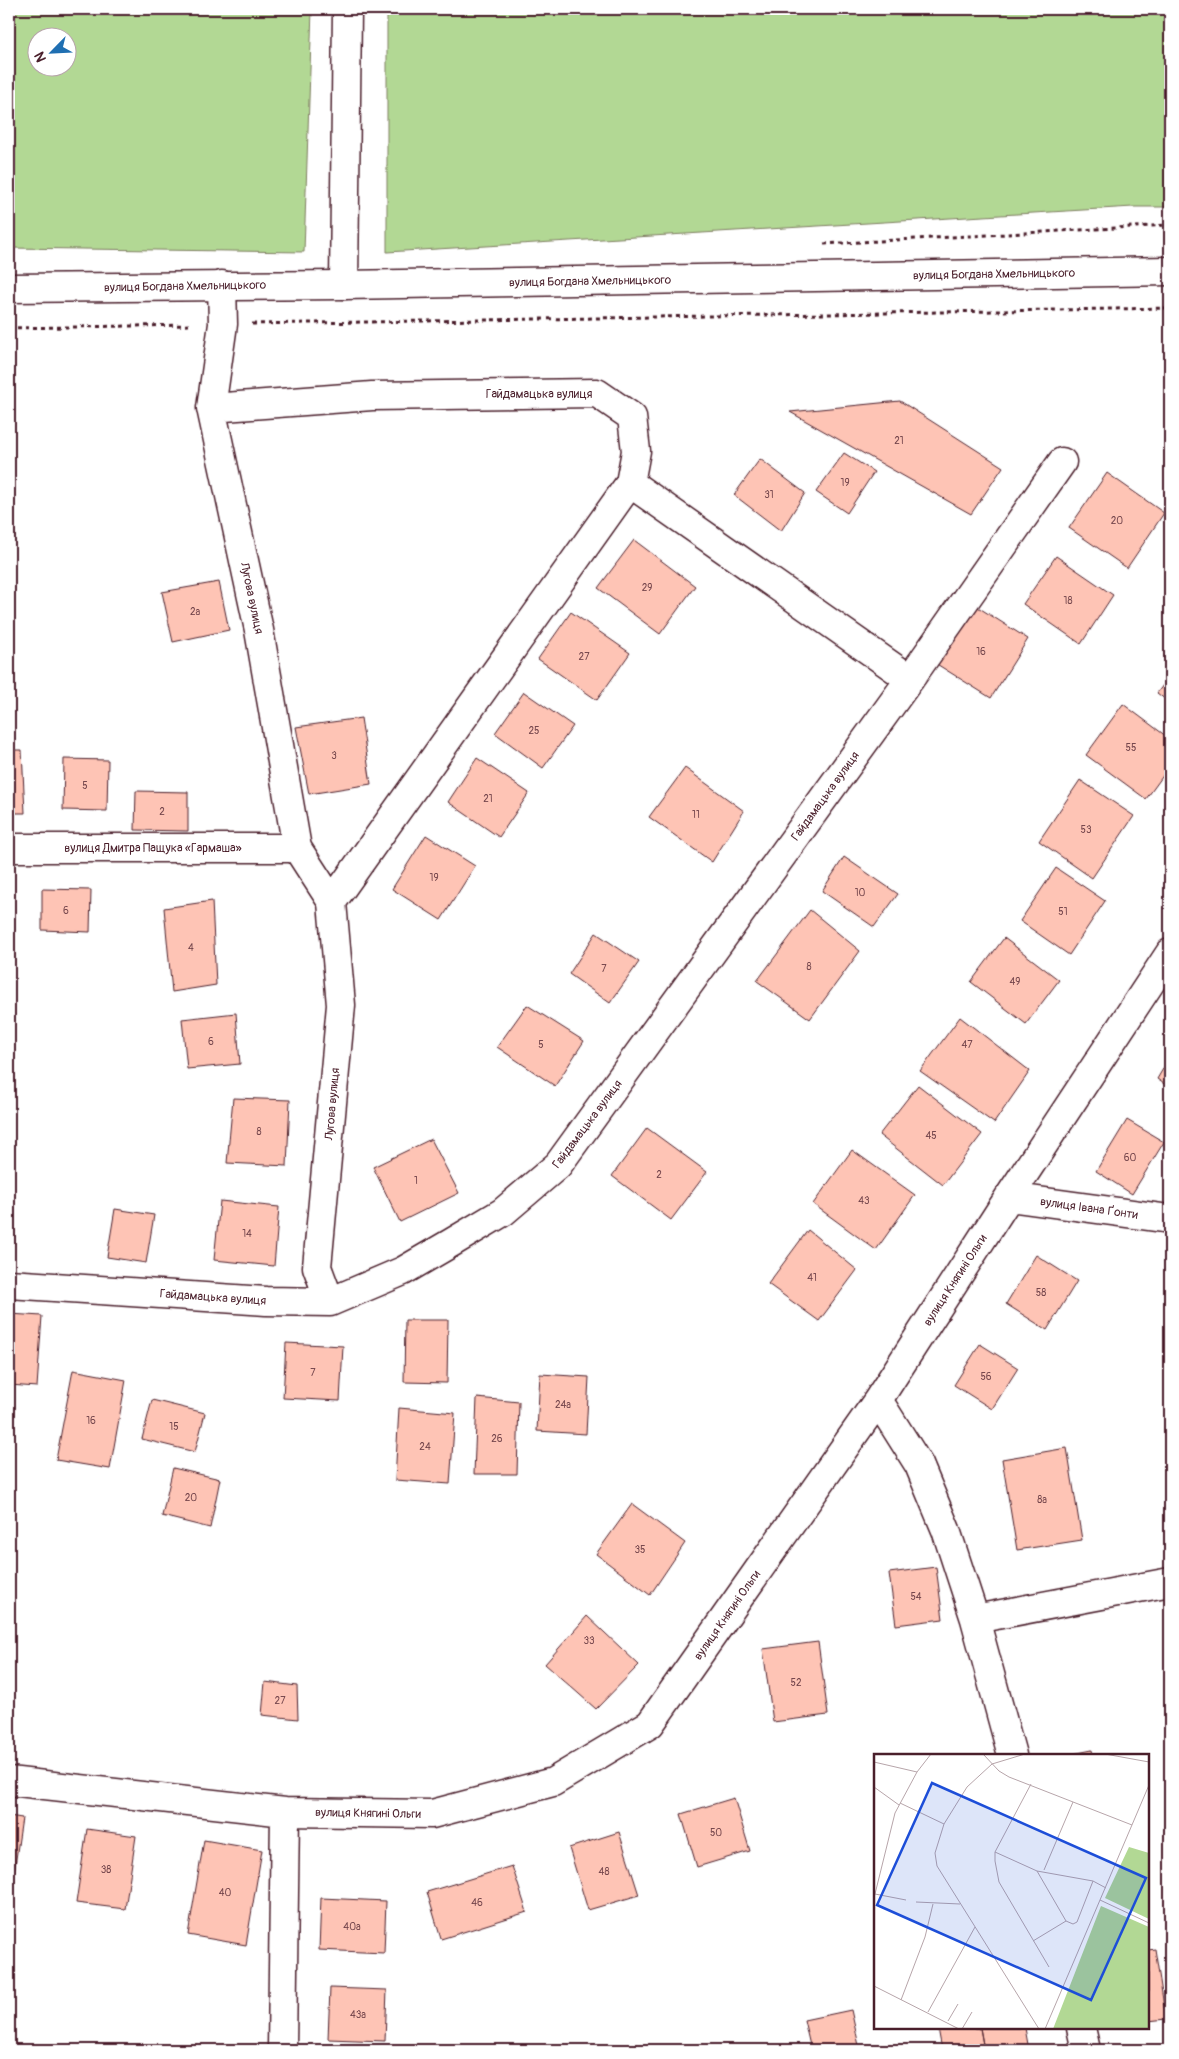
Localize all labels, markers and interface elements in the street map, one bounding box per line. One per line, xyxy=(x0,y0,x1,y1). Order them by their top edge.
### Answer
north arrow xyxy=(28,28,78,78)
text: N xyxy=(31,49,50,65)
street label: вулиця Богдана Хмельницького xyxy=(913,266,1076,283)
street label: вулиця Богдана Хмельницького xyxy=(509,273,672,290)
street label: вулиця Богдана Хмельницького xyxy=(104,278,267,295)
street label: Гайдамацька вулиця xyxy=(486,387,593,402)
house number: 21 xyxy=(894,435,904,447)
house number: 19 xyxy=(840,477,850,489)
house number: 31 xyxy=(764,489,774,501)
house number: 20 xyxy=(1111,515,1123,527)
street label: Лугова вулиця xyxy=(236,560,266,636)
house number: 29 xyxy=(642,582,652,594)
house number: 18 xyxy=(1064,595,1072,607)
house number: 2а xyxy=(190,606,200,618)
house number: 16 xyxy=(976,646,986,658)
house number: 27 xyxy=(579,651,590,663)
house number: 25 xyxy=(528,725,540,737)
house number: 55 xyxy=(1126,742,1136,754)
street label: Гайдамацька вулиця xyxy=(788,748,863,844)
house number: 3 xyxy=(331,750,337,762)
house number: 5 xyxy=(82,780,88,792)
house number: 21 xyxy=(483,793,493,805)
house number: 2 xyxy=(159,806,165,818)
house number: 11 xyxy=(692,809,700,821)
house number: 53 xyxy=(1081,824,1092,836)
street label: вулиця Дмитра Пащука «Гармаша» xyxy=(64,841,242,856)
house number: 19 xyxy=(429,872,439,884)
house number: 10 xyxy=(855,887,866,899)
house number: 6 xyxy=(63,905,69,917)
house number: 51 xyxy=(1058,906,1068,918)
house number: 4 xyxy=(188,942,194,954)
house number: 8 xyxy=(806,961,812,973)
house number: 7 xyxy=(601,963,607,975)
house number: 49 xyxy=(1010,976,1020,988)
house number: 6 xyxy=(208,1036,214,1048)
house number: 5 xyxy=(538,1039,544,1051)
house number: 47 xyxy=(961,1039,973,1051)
street label: Лугова вулиця xyxy=(322,1067,343,1142)
street label: Гайдамацька вулиця xyxy=(549,1077,626,1171)
house number: 8 xyxy=(256,1126,262,1138)
house number: 45 xyxy=(925,1130,937,1142)
house number: 60 xyxy=(1124,1152,1136,1164)
house number: 2 xyxy=(656,1169,662,1181)
house number: 1 xyxy=(414,1175,418,1187)
street label: вулиця Івана Ґонти xyxy=(1039,1194,1139,1223)
house number: 43 xyxy=(858,1195,870,1207)
house number: 14 xyxy=(242,1228,252,1240)
street label: вулиця Княгині Ольги xyxy=(920,1231,991,1329)
house number: 41 xyxy=(807,1272,817,1284)
street label: Гайдамацька вулиця xyxy=(159,1286,267,1309)
house number: 58 xyxy=(1036,1287,1046,1299)
house number: 7 xyxy=(310,1367,316,1379)
house number: 56 xyxy=(980,1371,992,1383)
house number: 24а xyxy=(555,1399,571,1411)
house number: 16 xyxy=(86,1415,96,1427)
house number: 15 xyxy=(169,1421,179,1433)
house number: 26 xyxy=(491,1433,503,1445)
house number: 24 xyxy=(419,1441,431,1453)
house number: 20 xyxy=(185,1492,197,1504)
house number: 8а xyxy=(1037,1494,1047,1506)
house number: 35 xyxy=(635,1544,646,1556)
street label: вулиця Княгині Ольги xyxy=(691,1567,764,1663)
house number: 54 xyxy=(910,1591,922,1603)
house number: 33 xyxy=(583,1635,595,1647)
house number: 52 xyxy=(790,1677,802,1689)
house number: 27 xyxy=(275,1695,286,1707)
inset map xyxy=(874,1754,1149,2029)
street label: вулиця Княгині Ольги xyxy=(315,1805,422,1822)
house number: 50 xyxy=(710,1827,722,1839)
house number: 38 xyxy=(101,1864,111,1876)
house number: 48 xyxy=(599,1866,609,1878)
house number: 40 xyxy=(219,1887,231,1899)
house number: 46 xyxy=(471,1897,483,1909)
house number: 40а xyxy=(343,1921,361,1933)
house number: 43а xyxy=(350,2009,366,2021)

